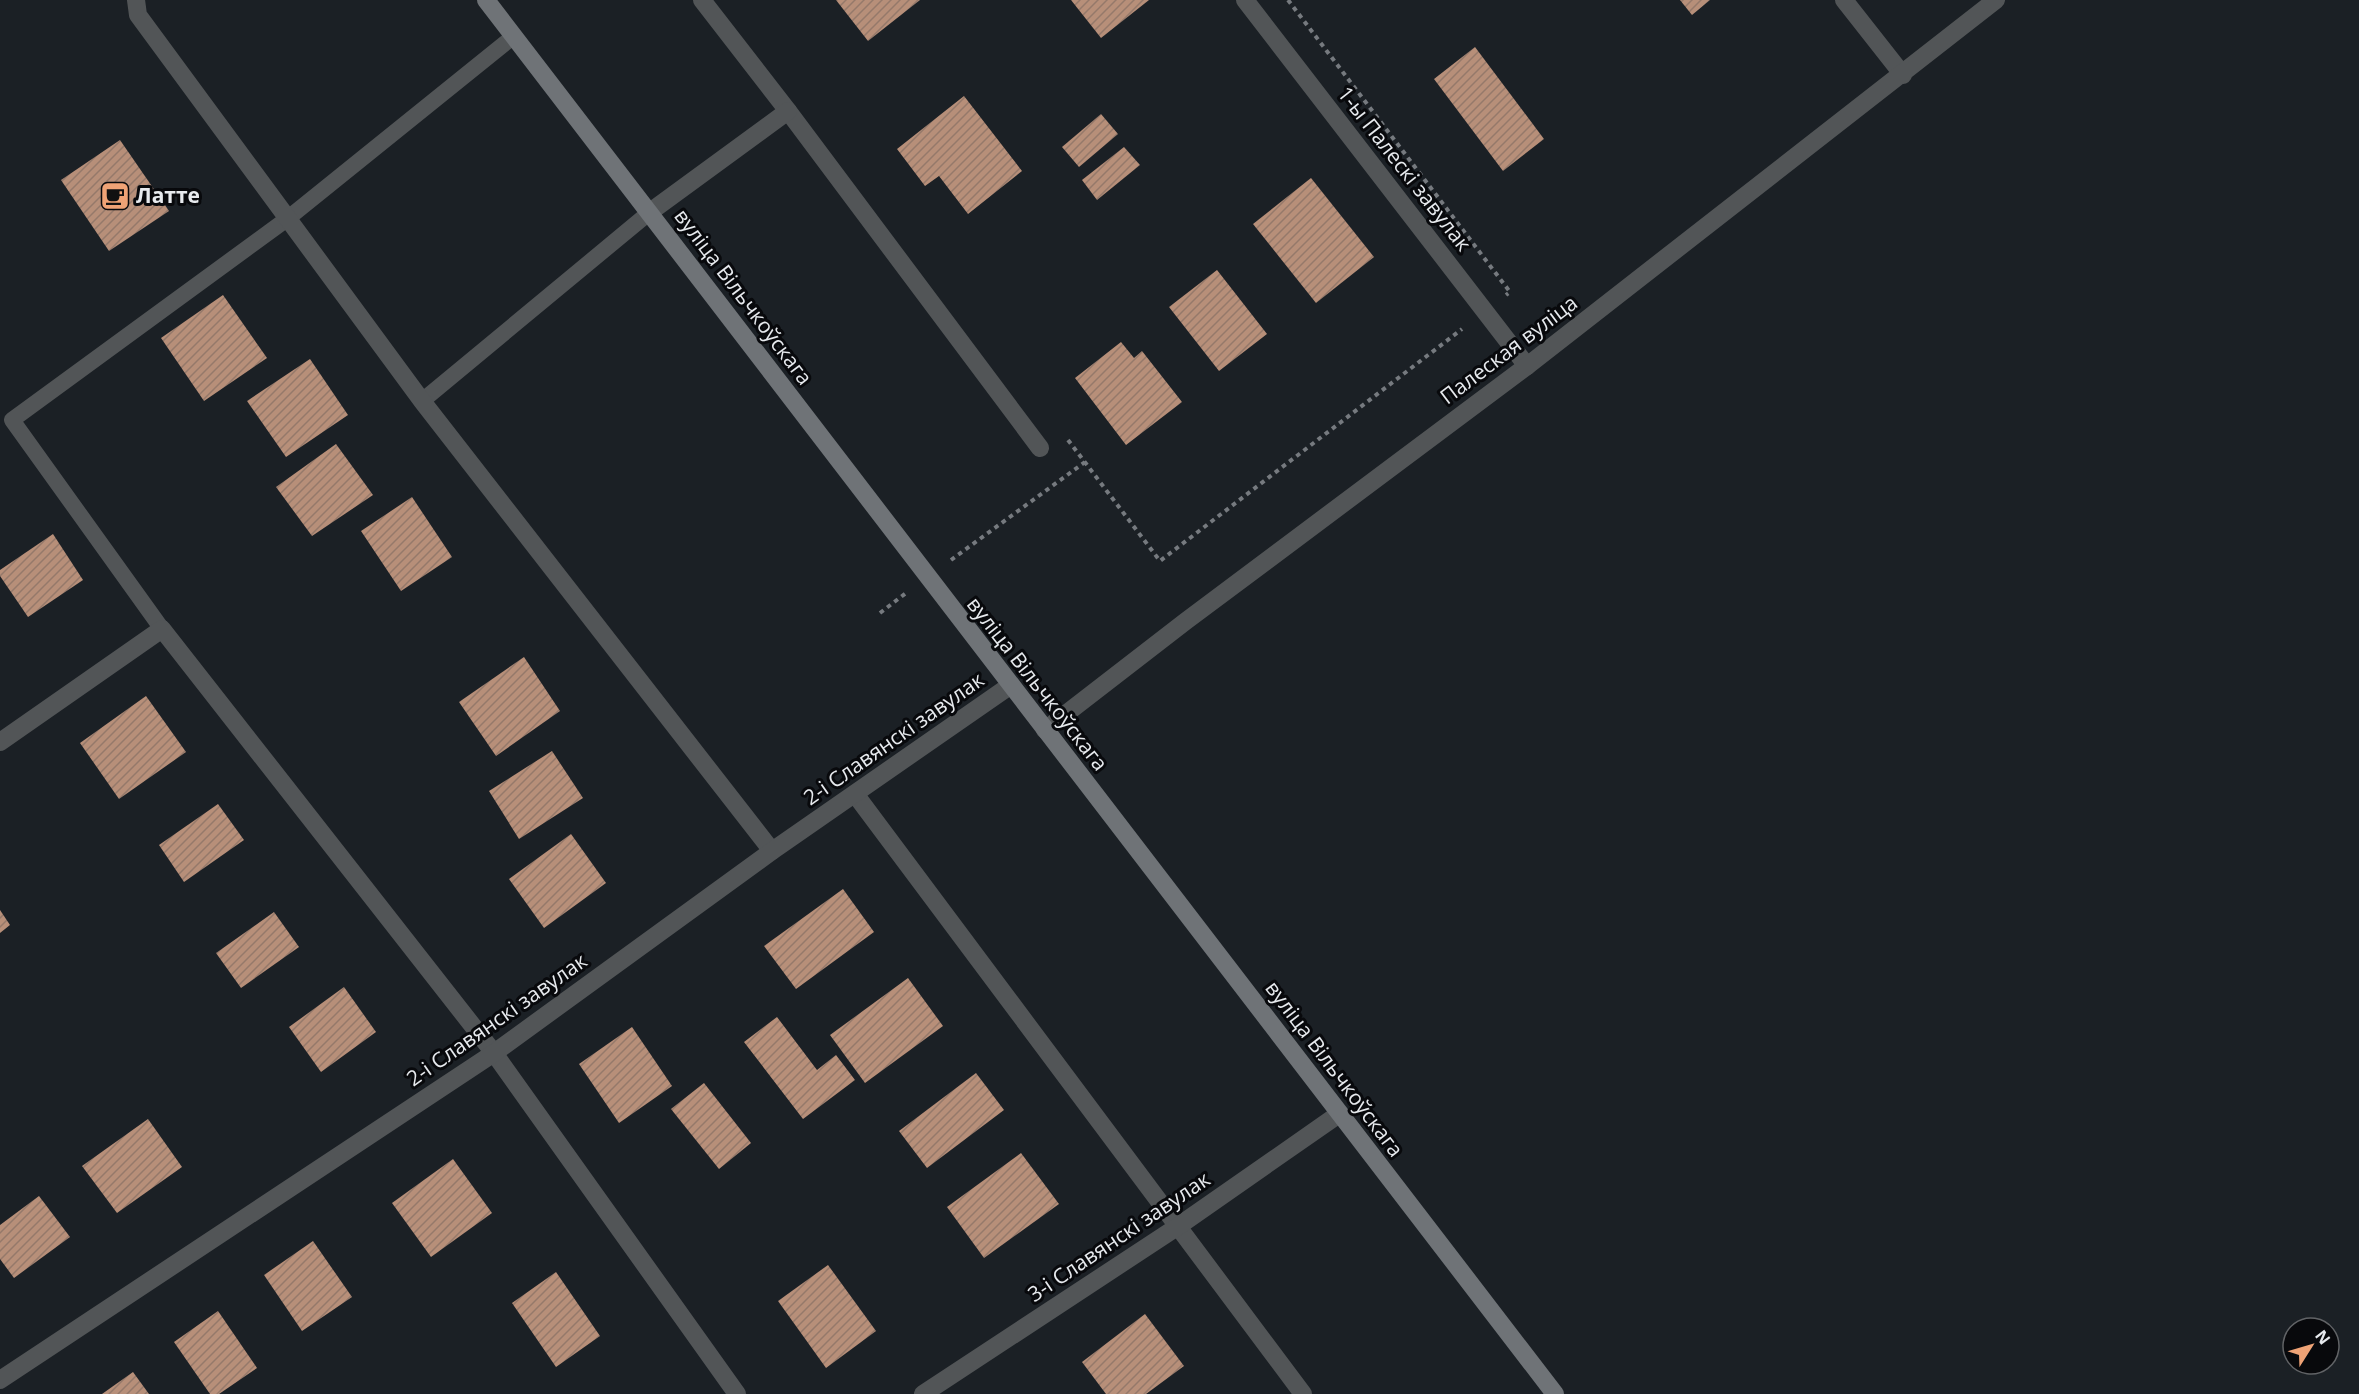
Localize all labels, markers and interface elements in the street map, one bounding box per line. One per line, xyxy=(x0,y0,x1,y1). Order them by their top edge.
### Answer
street label: 1-ы Палескі завулак xyxy=(1332,80,1478,257)
cafe icon: Латте xyxy=(99,180,131,212)
place label: Латте xyxy=(136,181,200,209)
street label: вуліца Вільчкоўскага xyxy=(668,203,819,390)
street label: Палеская вуліца xyxy=(1434,288,1583,410)
street label: вуліца Вільчкоўскага xyxy=(961,591,1115,776)
street label: 2-і Славянскі завулак xyxy=(798,665,989,811)
street label: 2-і Славянскі завулак xyxy=(401,946,592,1092)
street label: вуліца Вільчкоўскага xyxy=(1259,975,1410,1162)
street label: 3-і Славянскі завулак xyxy=(1022,1165,1215,1308)
north arrow xyxy=(2281,1316,2341,1376)
text: N xyxy=(2310,1325,2336,1349)

